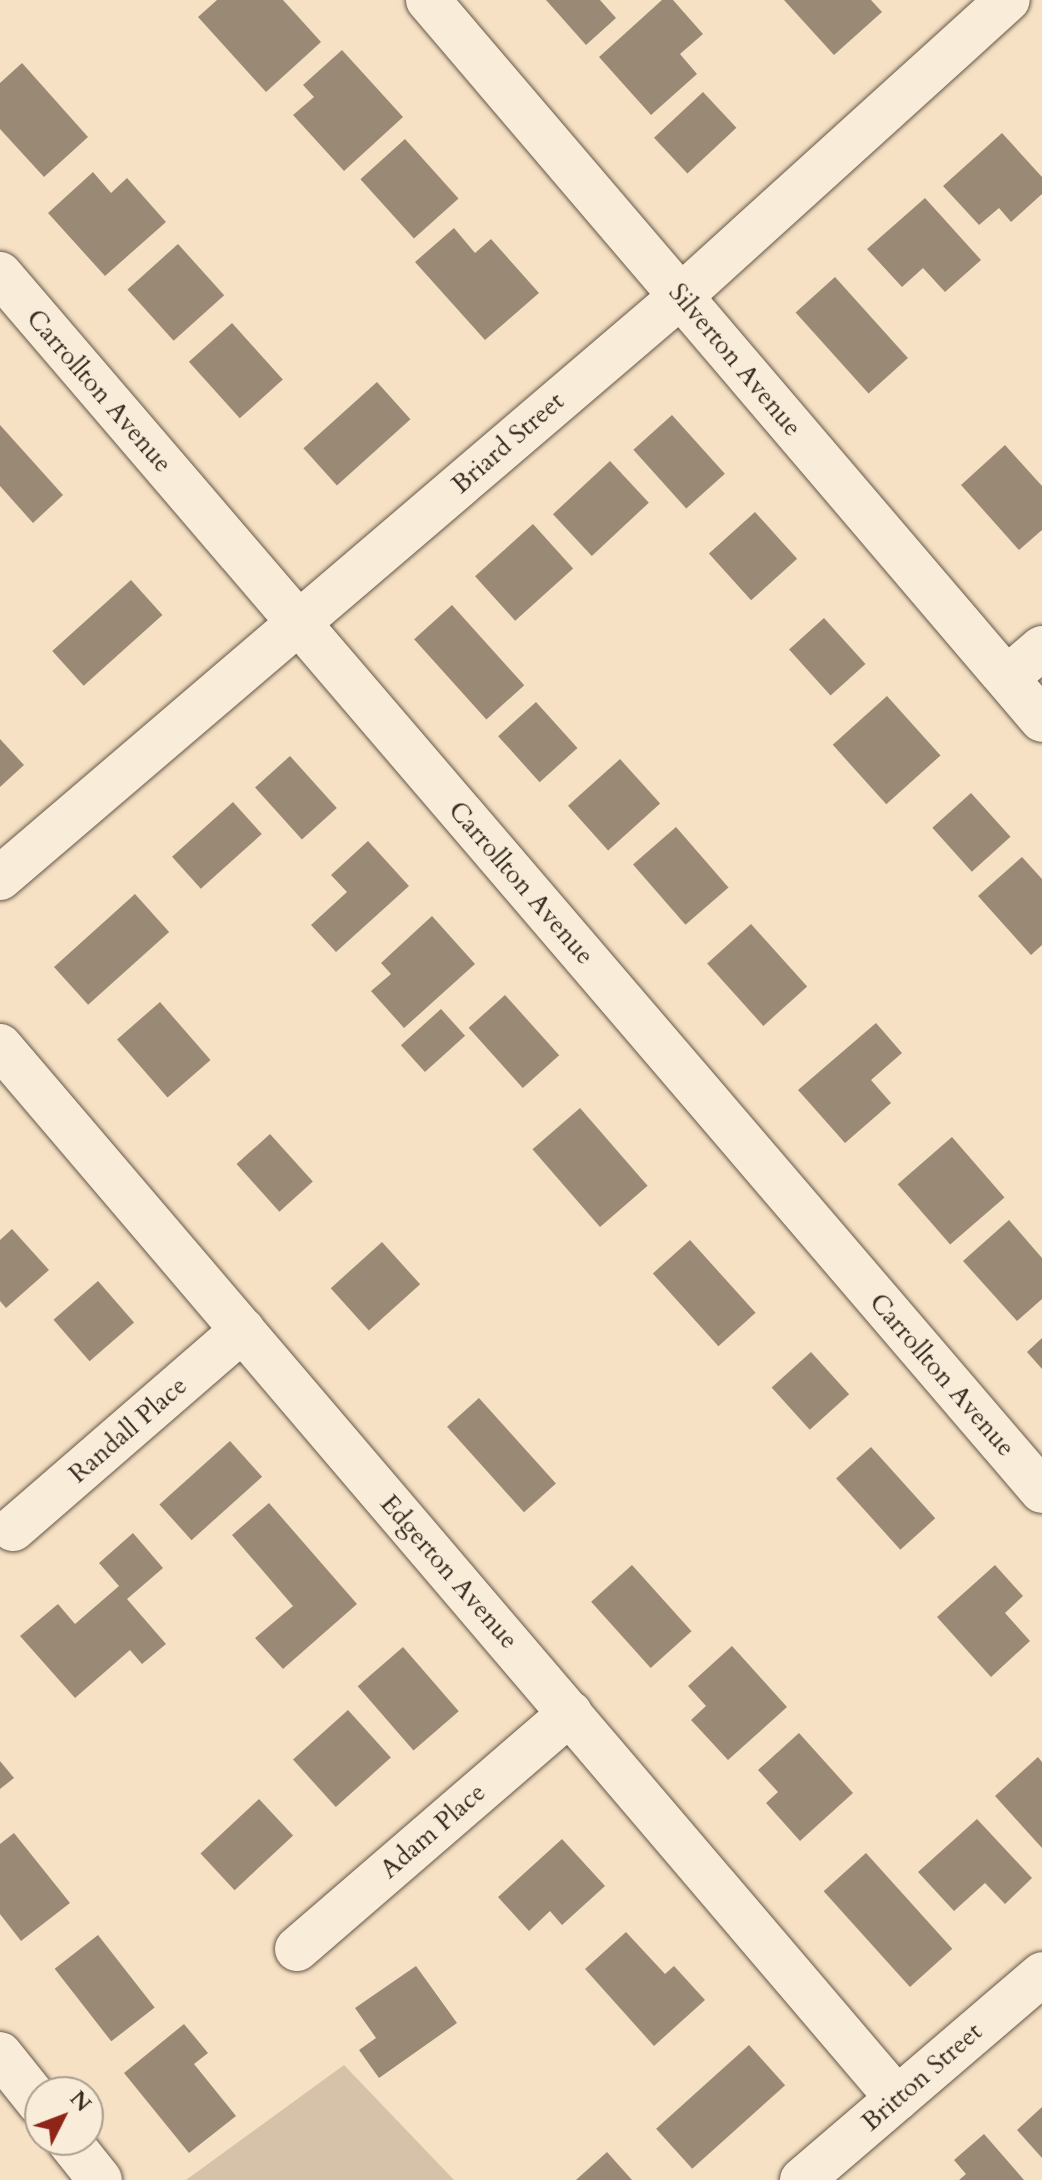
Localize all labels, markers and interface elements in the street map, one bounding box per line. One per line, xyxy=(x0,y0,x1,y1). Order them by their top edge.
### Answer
street label: Silverton Avenue xyxy=(662,277,808,443)
street label: Carrollton Avenue xyxy=(20,303,178,479)
street label: Briard Street xyxy=(445,386,571,500)
street label: Carrollton Avenue xyxy=(442,795,600,971)
street label: Carrollton Avenue xyxy=(863,1287,1021,1463)
street label: Randall Place xyxy=(63,1370,193,1490)
street label: Edgerton Avenue xyxy=(374,1489,524,1655)
street label: Adam Place xyxy=(374,1777,492,1885)
street label: Britton Street xyxy=(855,2016,989,2138)
north arrow xyxy=(24,2076,104,2156)
text: N xyxy=(63,2084,98,2118)

